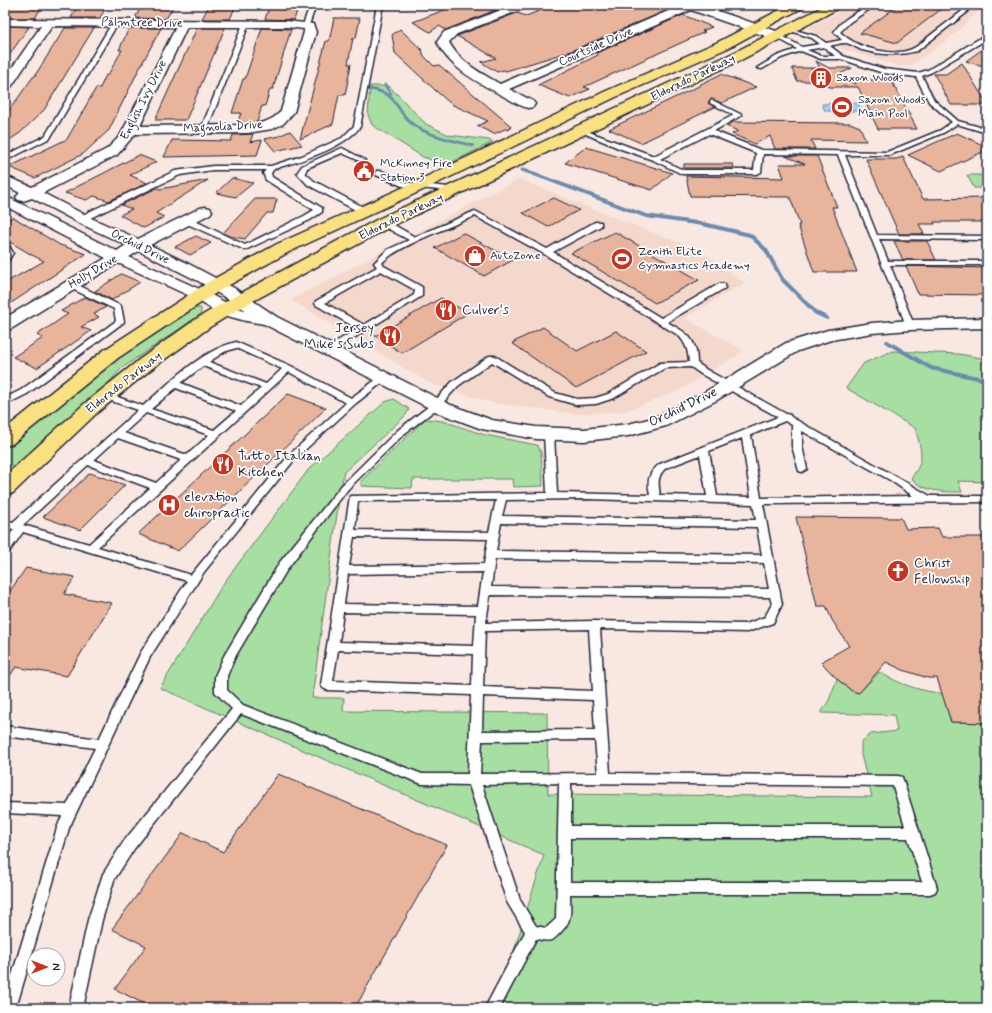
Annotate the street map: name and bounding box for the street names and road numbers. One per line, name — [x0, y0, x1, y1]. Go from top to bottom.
street label: Palmtree Drive — [101, 14, 183, 32]
street label: Courtside Drive — [556, 23, 636, 71]
street label: Eldorado Parkway — [648, 51, 738, 105]
street label: English Ivy Drive — [117, 57, 172, 143]
street label: Magnolia Drive — [183, 117, 263, 138]
street label: Eldorado Parkway — [356, 190, 446, 244]
street label: Orchid Drive — [108, 226, 172, 268]
street label: Holly Drive — [66, 251, 120, 293]
street label: Eldorado Parkway — [83, 348, 165, 418]
street label: Orchid Drive — [646, 383, 720, 431]

